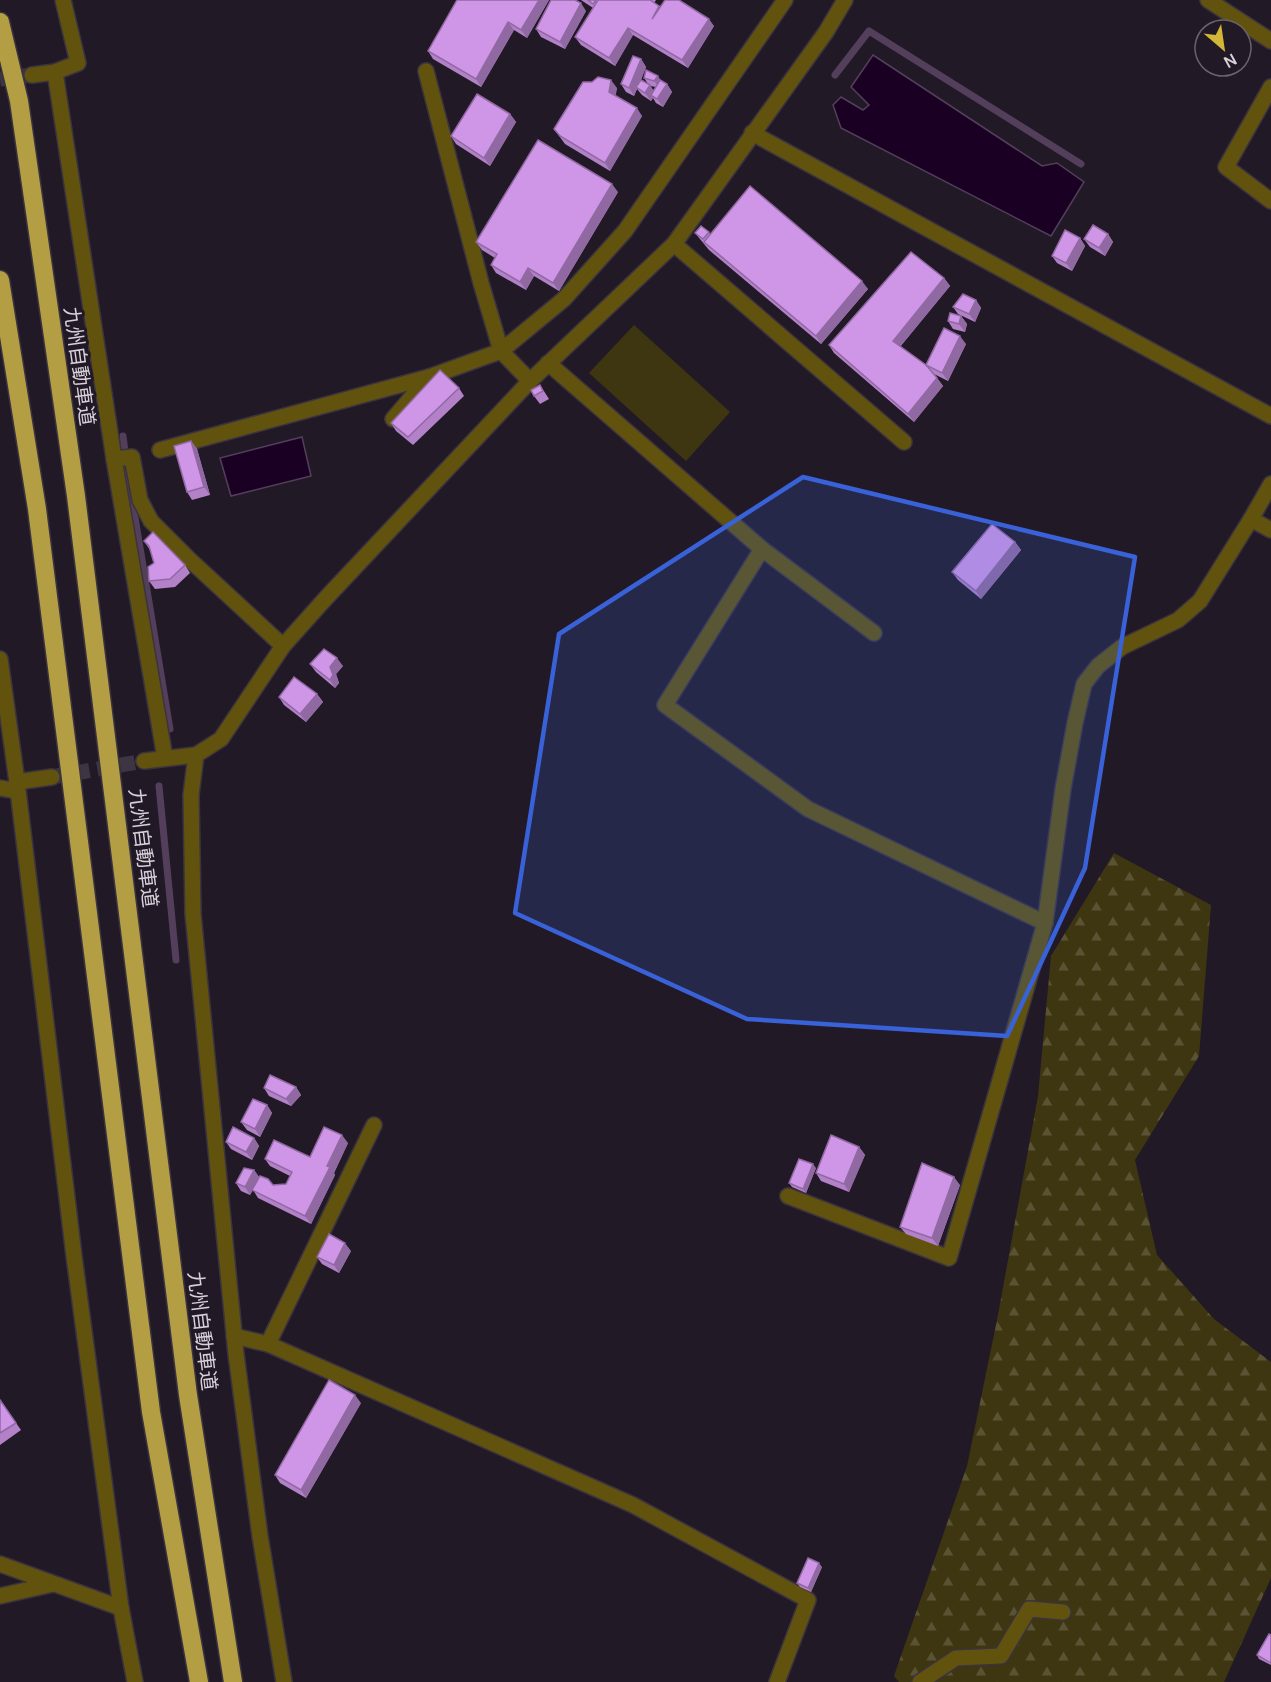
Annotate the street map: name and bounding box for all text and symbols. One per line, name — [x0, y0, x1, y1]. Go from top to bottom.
north arrow — [1193, 18, 1253, 78]
text: N — [1220, 49, 1241, 74]
street label: 九州自動車道 — [58, 305, 102, 427]
street label: 九州自動車道 — [123, 787, 165, 909]
street label: 九州自動車道 — [182, 1270, 224, 1392]

